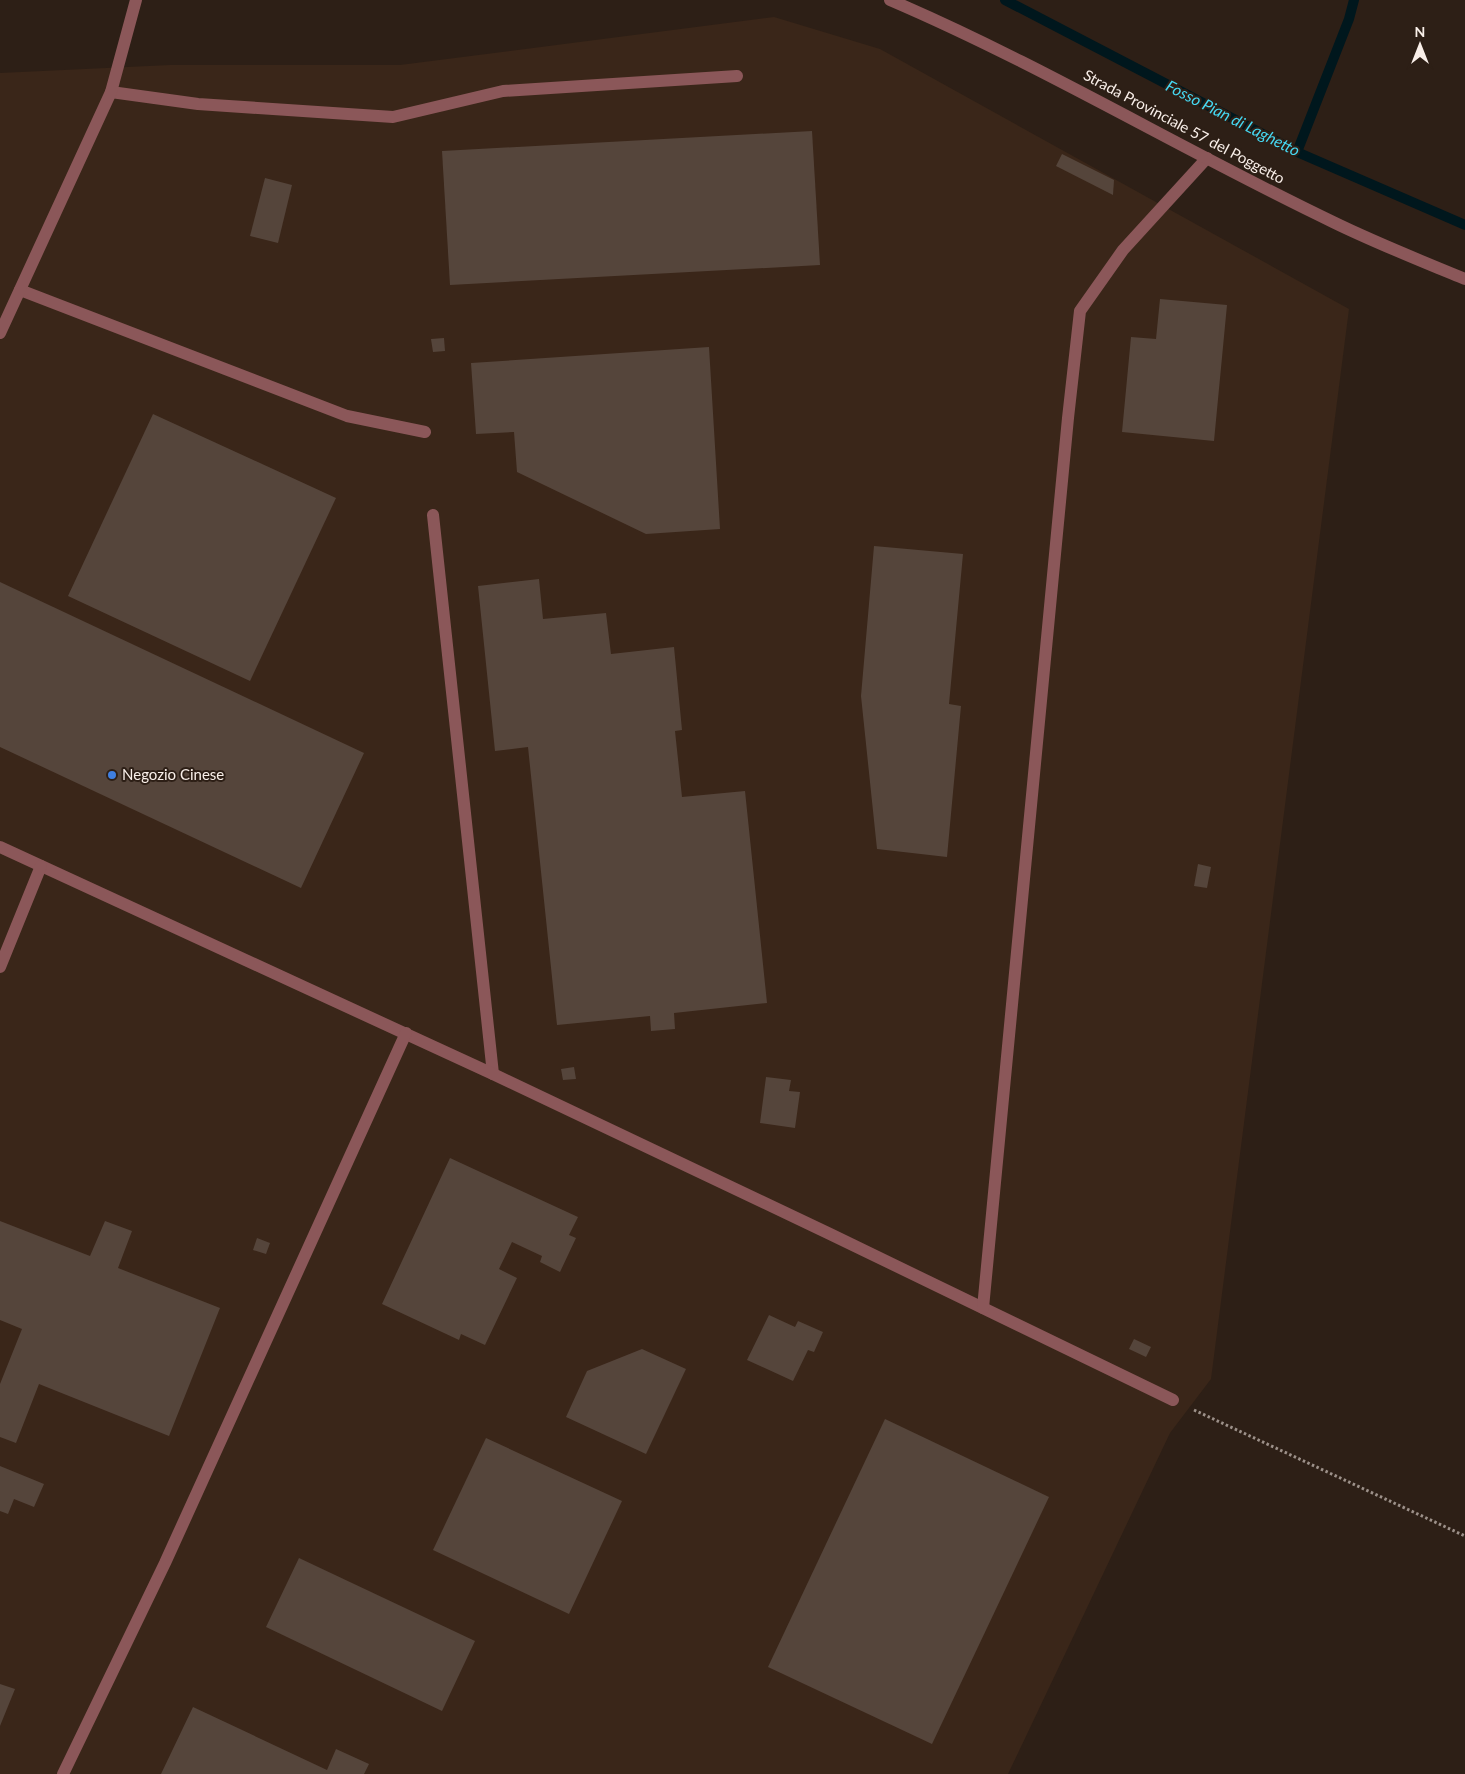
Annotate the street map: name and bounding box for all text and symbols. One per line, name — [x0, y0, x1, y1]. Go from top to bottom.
north arrow — [1395, 20, 1445, 70]
text: N — [1415, 23, 1425, 40]
street label: Strada Provinciale 57 del Poggetto — [1081, 65, 1288, 187]
water label: Fosso Pian di Laghetto — [1163, 76, 1303, 160]
place label: Negozio Cinese — [122, 765, 224, 783]
marker: Negozio Cinese — [106, 769, 118, 781]

